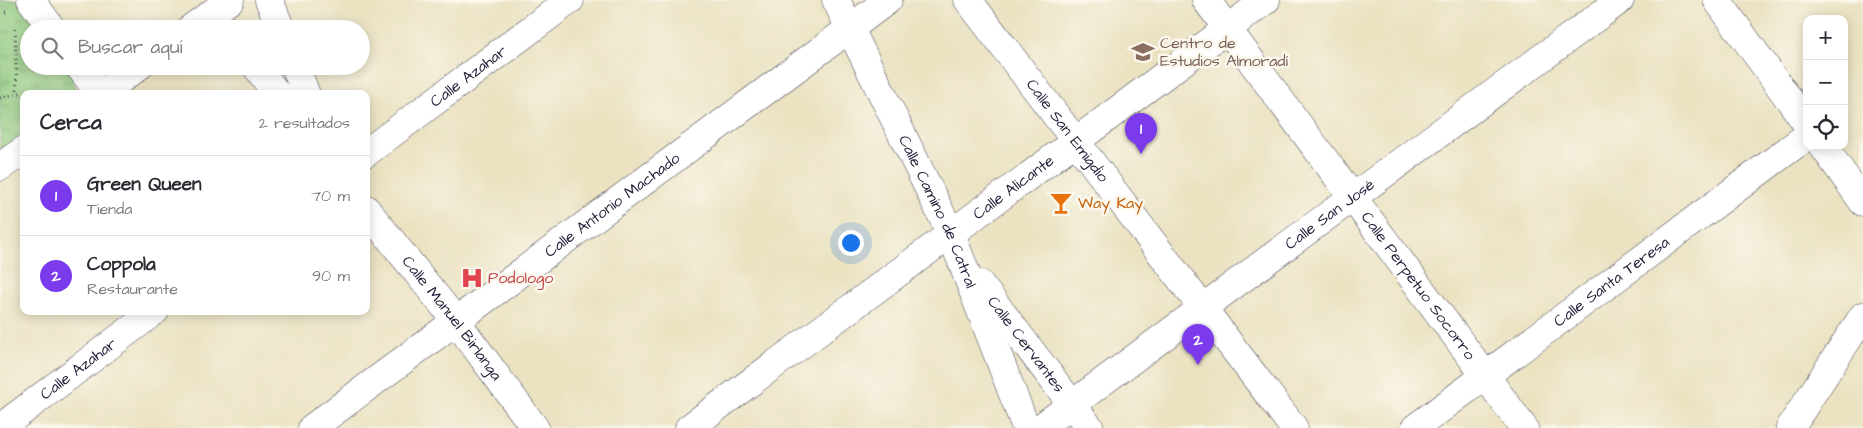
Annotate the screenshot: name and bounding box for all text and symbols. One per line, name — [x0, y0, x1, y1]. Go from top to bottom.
map controls — [1803, 15, 1848, 150]
button: + — [1803, 15, 1848, 60]
search box — [20, 20, 370, 75]
place label: Centro de Estudios Almoradí — [1160, 32, 1289, 72]
icon: search — [38, 34, 66, 62]
text: Buscar aquí — [78, 34, 182, 61]
school or university icon: Centro de Estudios Almoradí — [1130, 39, 1156, 65]
street label: Calle Azahar — [425, 40, 511, 112]
button: − — [1803, 60, 1848, 105]
street label: Calle San Emigdio — [1021, 74, 1114, 187]
button: locate — [1803, 105, 1848, 150]
text: Cerca — [40, 108, 102, 137]
text: 2 resultados — [258, 112, 350, 134]
pin: 1 — [1125, 113, 1157, 154]
street label: Calle Camino de Catral — [893, 132, 982, 291]
street label: Calle Antonio Machado — [540, 147, 685, 263]
street label: Calle Alicante — [968, 150, 1059, 225]
text: Green Queen — [87, 171, 202, 198]
street label: Calle San José — [1280, 174, 1379, 255]
text: 1 — [55, 185, 57, 207]
text: 70 m — [311, 185, 350, 207]
bar icon: Way Kay — [1048, 190, 1074, 216]
place label: Way Kay — [1078, 192, 1143, 215]
text: Tienda — [87, 198, 132, 220]
street label: Calle Perpetuo Socorro — [1356, 207, 1481, 365]
your location — [838, 230, 864, 256]
street label: Calle Santa Teresa — [1549, 231, 1674, 332]
text: Coppola — [87, 251, 156, 278]
street label: Calle Manuel Birlanga — [397, 251, 507, 385]
text: 2 — [51, 265, 61, 287]
text: 90 m — [312, 265, 350, 287]
hospital icon: Podologo — [459, 265, 485, 291]
place label: Podologo — [488, 267, 553, 290]
text: Restaurante — [87, 278, 178, 300]
street label: Calle Cervantes — [982, 292, 1070, 397]
pin: 2 — [1182, 324, 1214, 365]
street label: Calle Azahar — [35, 333, 121, 405]

